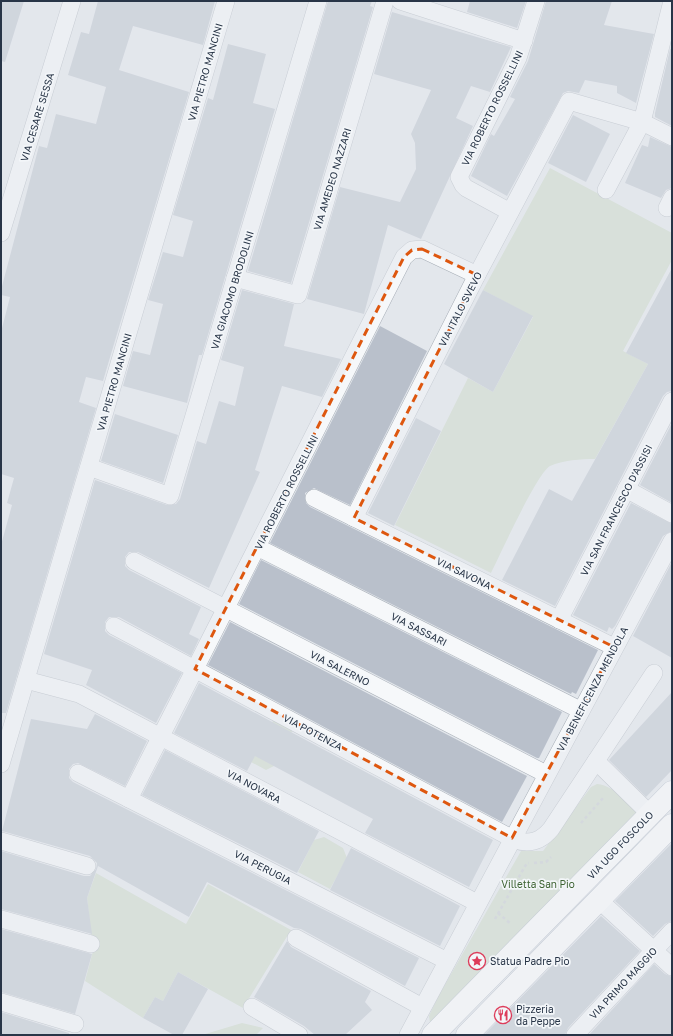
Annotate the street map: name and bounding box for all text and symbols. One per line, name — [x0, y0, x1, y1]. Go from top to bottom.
street label: VIA PIETRO MANCINI — [185, 22, 225, 122]
street label: VIA ROBERTO ROSSELLINI — [459, 48, 525, 168]
street label: VIA CESARE SESSA — [18, 71, 56, 163]
street label: VIA AMEDEO NAZZARI — [311, 126, 353, 232]
street label: VIA GIACOMO BRODOLINI — [208, 229, 256, 351]
street label: VIA ITALO SVEVO — [436, 270, 484, 348]
street label: VIA PIETRO MANCINI — [94, 332, 134, 432]
street label: VIA ROBERTO ROSSELLINI — [252, 433, 320, 551]
street label: VIA SAN FRANCESCO D'ASSISI — [578, 442, 654, 578]
street label: VIA SAVONA — [435, 555, 494, 592]
street label: VIA SASSARI — [389, 610, 449, 648]
street label: VIA BENEFICENZA MENDOLA — [554, 624, 630, 754]
street label: VIA SALERNO — [308, 648, 372, 688]
street label: VIA POTENZA — [281, 711, 345, 753]
street label: VIA NOVARA — [225, 767, 283, 805]
street label: VIA UGO FOSCOLO — [584, 809, 656, 881]
street label: VIA PERUGIA — [232, 847, 294, 887]
park label: Villetta San Pio — [501, 878, 575, 890]
street label: VIA PRIMO MAGGIO — [587, 945, 659, 1021]
place icon: Statua Padre Pio — [467, 951, 487, 971]
place label: Statua Padre Pio — [490, 955, 570, 967]
place label: Pizzeria da Peppe — [516, 1003, 561, 1027]
restaurant icon: Pizzeria da Peppe — [493, 1005, 513, 1025]

